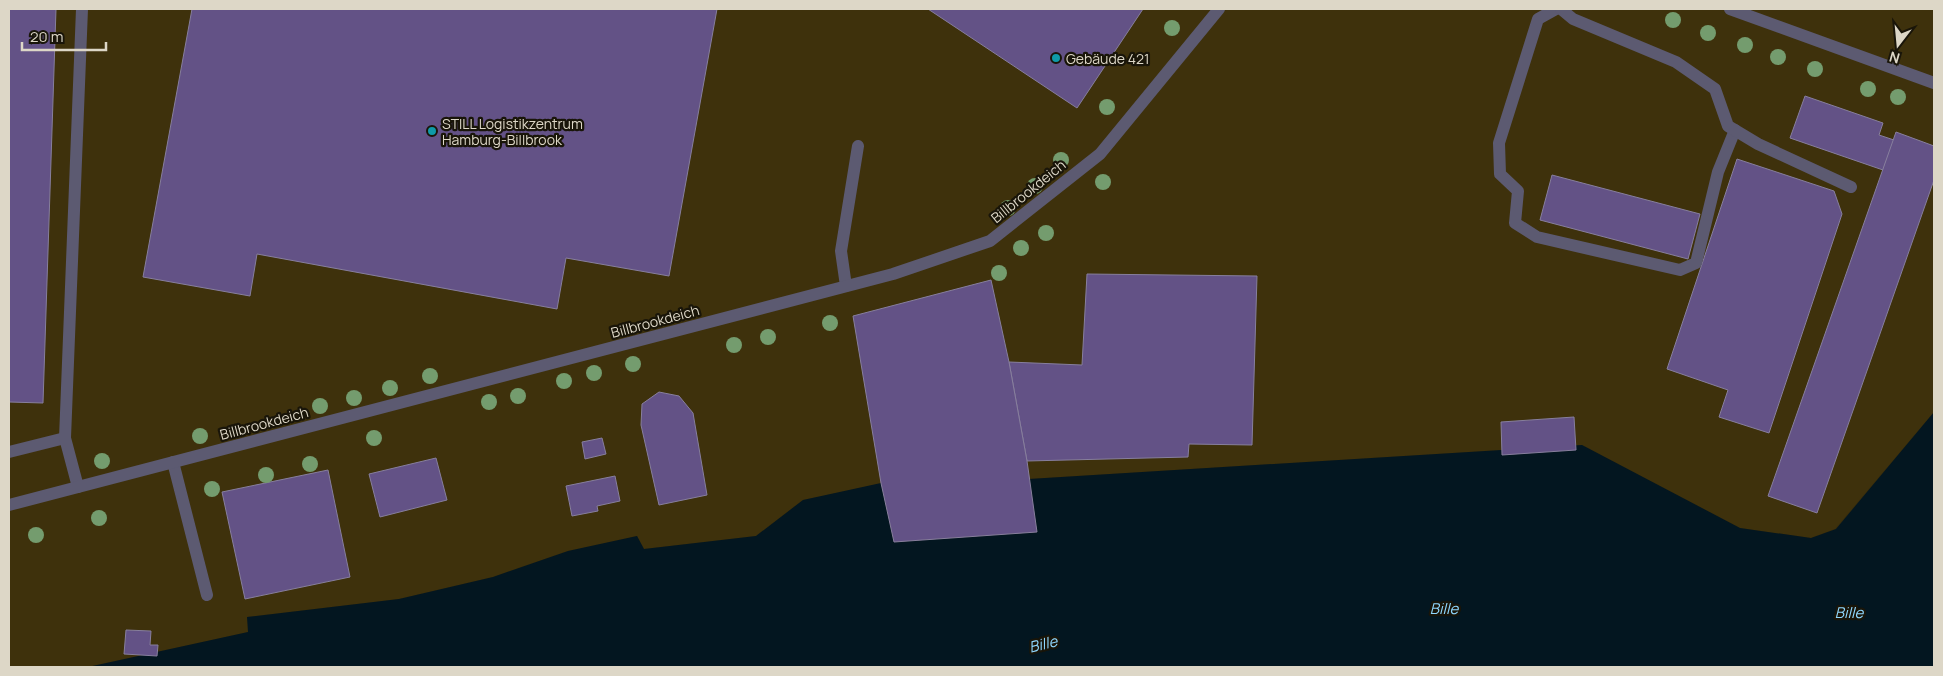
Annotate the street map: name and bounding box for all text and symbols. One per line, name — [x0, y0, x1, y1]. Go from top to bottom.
scale bar — [22, 20, 106, 52]
north arrow — [1873, 20, 1923, 70]
text: 20 m — [30, 26, 63, 47]
text: N — [1887, 47, 1902, 68]
place label: Gebäude 421 — [1066, 49, 1149, 68]
marker: Gebäude 421 — [1050, 52, 1062, 64]
place label: STILL Logistikzentrum Hamburg-Billbrook — [442, 114, 583, 149]
marker: STILL Logistikzentrum Hamburg-Billbrook — [426, 125, 438, 137]
street label: Billbrookdeich — [987, 155, 1069, 227]
street label: Billbrookdeich — [609, 300, 701, 342]
street label: Billbrookdeich — [218, 402, 310, 444]
water label: Bille — [1430, 598, 1459, 619]
water label: Bille — [1835, 602, 1864, 623]
water label: Bille — [1027, 630, 1061, 658]

